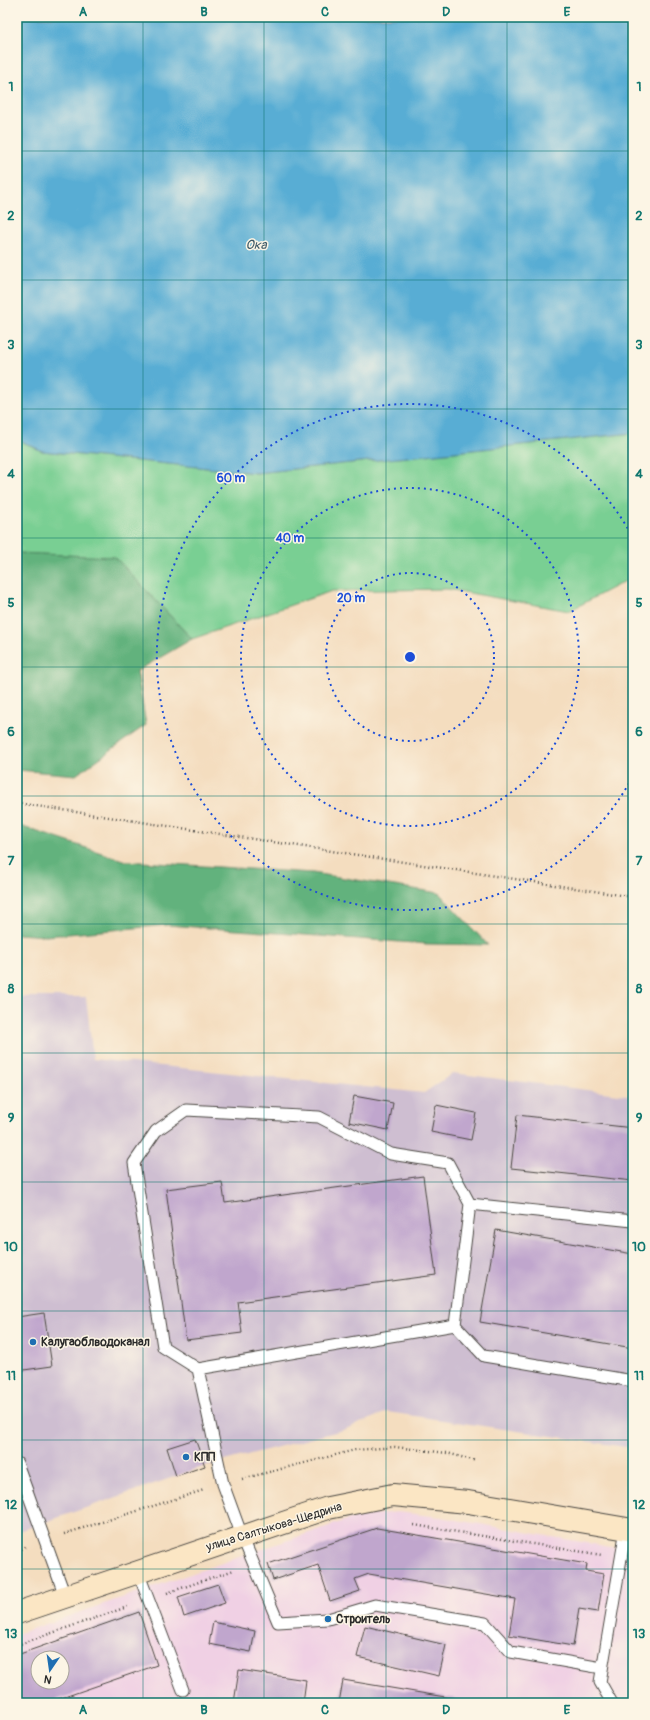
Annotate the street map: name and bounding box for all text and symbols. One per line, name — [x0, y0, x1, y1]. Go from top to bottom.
text: A — [79, 4, 88, 20]
text: B — [200, 4, 208, 20]
text: C — [321, 4, 329, 20]
text: D — [442, 4, 450, 20]
text: E — [564, 4, 571, 20]
text: 1 — [8, 79, 14, 95]
text: 1 — [636, 79, 642, 95]
text: 2 — [7, 208, 15, 224]
text: 2 — [635, 208, 643, 224]
water label: Ока — [245, 237, 267, 253]
text: 3 — [7, 337, 15, 353]
text: 3 — [635, 337, 643, 353]
text: 4 — [7, 466, 15, 482]
text: 4 — [635, 466, 643, 482]
text: 60 m — [217, 471, 246, 486]
text: 40 m — [275, 531, 305, 546]
text: 20 m — [337, 591, 365, 606]
text: 5 — [7, 595, 15, 611]
text: 5 — [635, 595, 643, 611]
centre of rings — [403, 650, 417, 664]
text: 6 — [7, 724, 15, 740]
text: 6 — [635, 724, 643, 740]
text: 7 — [8, 853, 15, 869]
text: 7 — [636, 853, 643, 869]
text: 8 — [8, 981, 15, 997]
text: 8 — [636, 981, 643, 997]
text: 9 — [8, 1110, 15, 1126]
text: 9 — [636, 1110, 643, 1126]
text: 10 — [4, 1239, 18, 1255]
text: 10 — [632, 1239, 646, 1255]
place label: Калугаоблводоканал — [41, 1335, 150, 1350]
marker: Калугаоблводоканал — [28, 1337, 38, 1347]
text: 11 — [6, 1368, 16, 1384]
text: 11 — [634, 1368, 644, 1384]
place label: КПП — [194, 1450, 216, 1465]
marker: КПП — [181, 1452, 191, 1462]
text: 12 — [5, 1497, 17, 1513]
text: 12 — [633, 1497, 645, 1513]
street label: улица Салтыкова-Щедрина — [203, 1499, 344, 1555]
place label: Строитель — [336, 1612, 391, 1627]
marker: Строитель — [323, 1614, 333, 1624]
text: 13 — [5, 1626, 17, 1642]
text: 13 — [633, 1626, 645, 1642]
north arrow — [30, 1650, 70, 1690]
text: N — [42, 1672, 53, 1686]
text: A — [79, 1702, 88, 1718]
text: B — [200, 1702, 208, 1718]
text: C — [321, 1702, 329, 1718]
text: D — [442, 1702, 450, 1718]
text: E — [564, 1702, 571, 1718]

